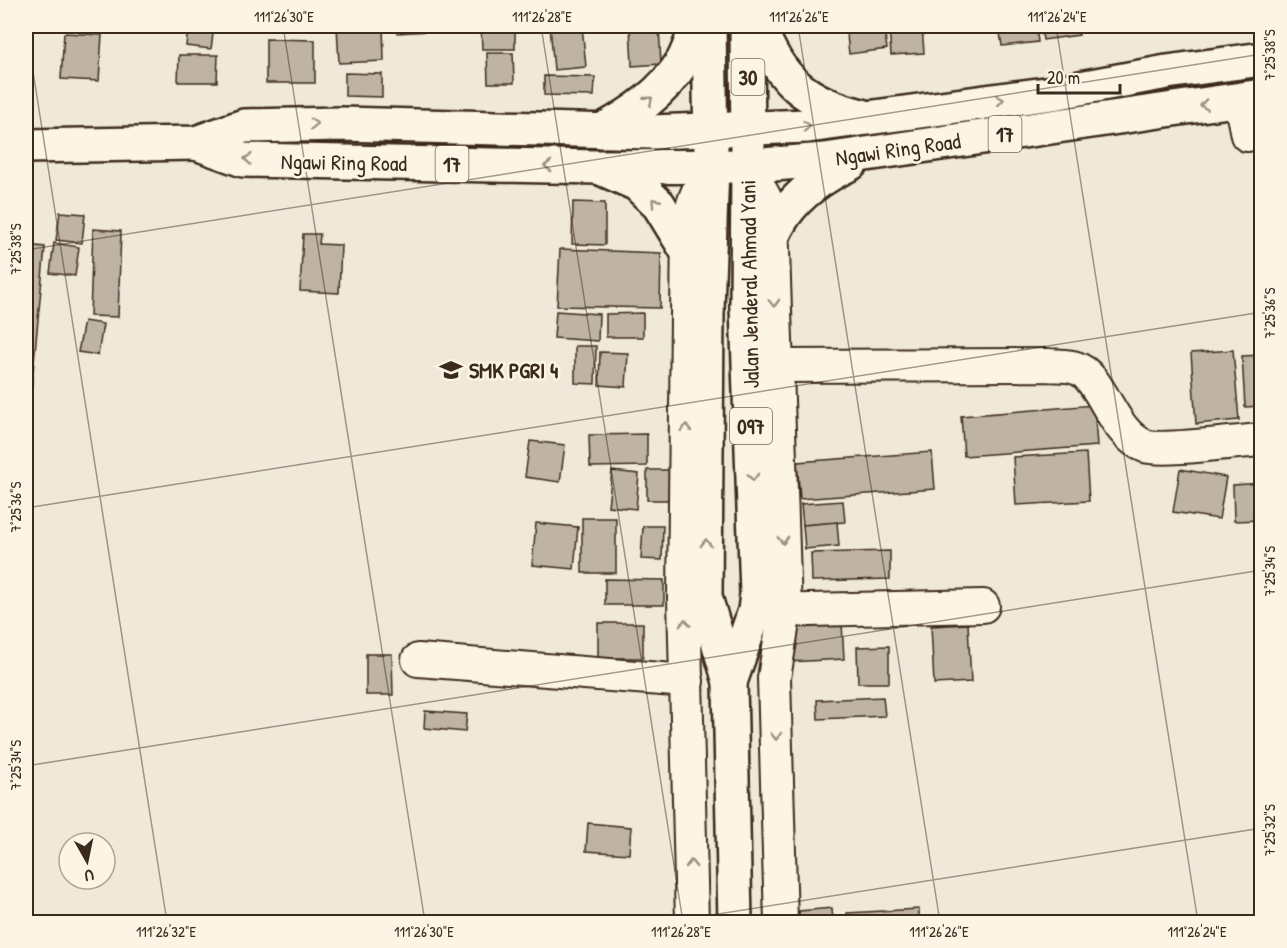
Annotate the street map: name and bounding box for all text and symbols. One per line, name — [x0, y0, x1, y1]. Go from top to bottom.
text: 111°26'30"E — [254, 6, 314, 27]
text: 111°26'28"E — [512, 6, 572, 27]
text: 111°26'26"E — [769, 6, 829, 27]
text: 111°26'24"E — [1027, 6, 1087, 27]
text: 7°25'38"S — [1259, 29, 1280, 81]
scale bar — [1038, 57, 1120, 95]
road number: 30 — [732, 59, 764, 95]
text: 20 m — [1047, 65, 1080, 90]
one-way arrow — [996, 94, 1005, 107]
one-way arrow — [642, 97, 653, 108]
one-way arrow — [1199, 99, 1208, 111]
road number: 17 — [988, 116, 1022, 152]
one-way arrow — [310, 118, 319, 131]
one-way arrow — [802, 120, 812, 133]
street label: Ngawi Ring Road — [833, 125, 963, 173]
street label: Ngawi Ring Road — [281, 146, 408, 178]
road number: 17 — [436, 146, 468, 182]
one-way arrow — [244, 153, 253, 166]
one-way arrow — [544, 160, 553, 172]
street label: Jalan Jenderal Ahmad Yani — [732, 179, 766, 389]
one-way arrow — [651, 199, 662, 209]
text: 7°25'38"S — [5, 223, 26, 275]
text: 7°25'36"S — [1259, 287, 1280, 338]
one-way arrow — [768, 299, 781, 308]
place label: SMK PGRI 4 — [469, 355, 558, 385]
school or university icon: SMK PGRI 4 — [438, 357, 464, 383]
road number: 097 — [730, 408, 772, 444]
one-way arrow — [679, 423, 692, 432]
one-way arrow — [747, 472, 759, 481]
text: 7°25'36"S — [5, 481, 26, 532]
one-way arrow — [776, 536, 789, 545]
one-way arrow — [700, 539, 712, 548]
text: 7°25'34"S — [1259, 546, 1280, 596]
one-way arrow — [678, 618, 691, 627]
one-way arrow — [769, 732, 782, 741]
text: 7°25'34"S — [5, 740, 26, 790]
text: 7°25'32"S — [1259, 804, 1280, 856]
north arrow — [57, 831, 117, 891]
one-way arrow — [684, 860, 697, 869]
text: U — [83, 864, 95, 887]
text: 111°26'32"E — [136, 921, 196, 942]
text: 111°26'30"E — [394, 921, 454, 942]
text: 111°26'28"E — [651, 921, 711, 942]
text: 111°26'26"E — [909, 921, 969, 942]
text: 111°26'24"E — [1167, 921, 1227, 942]

